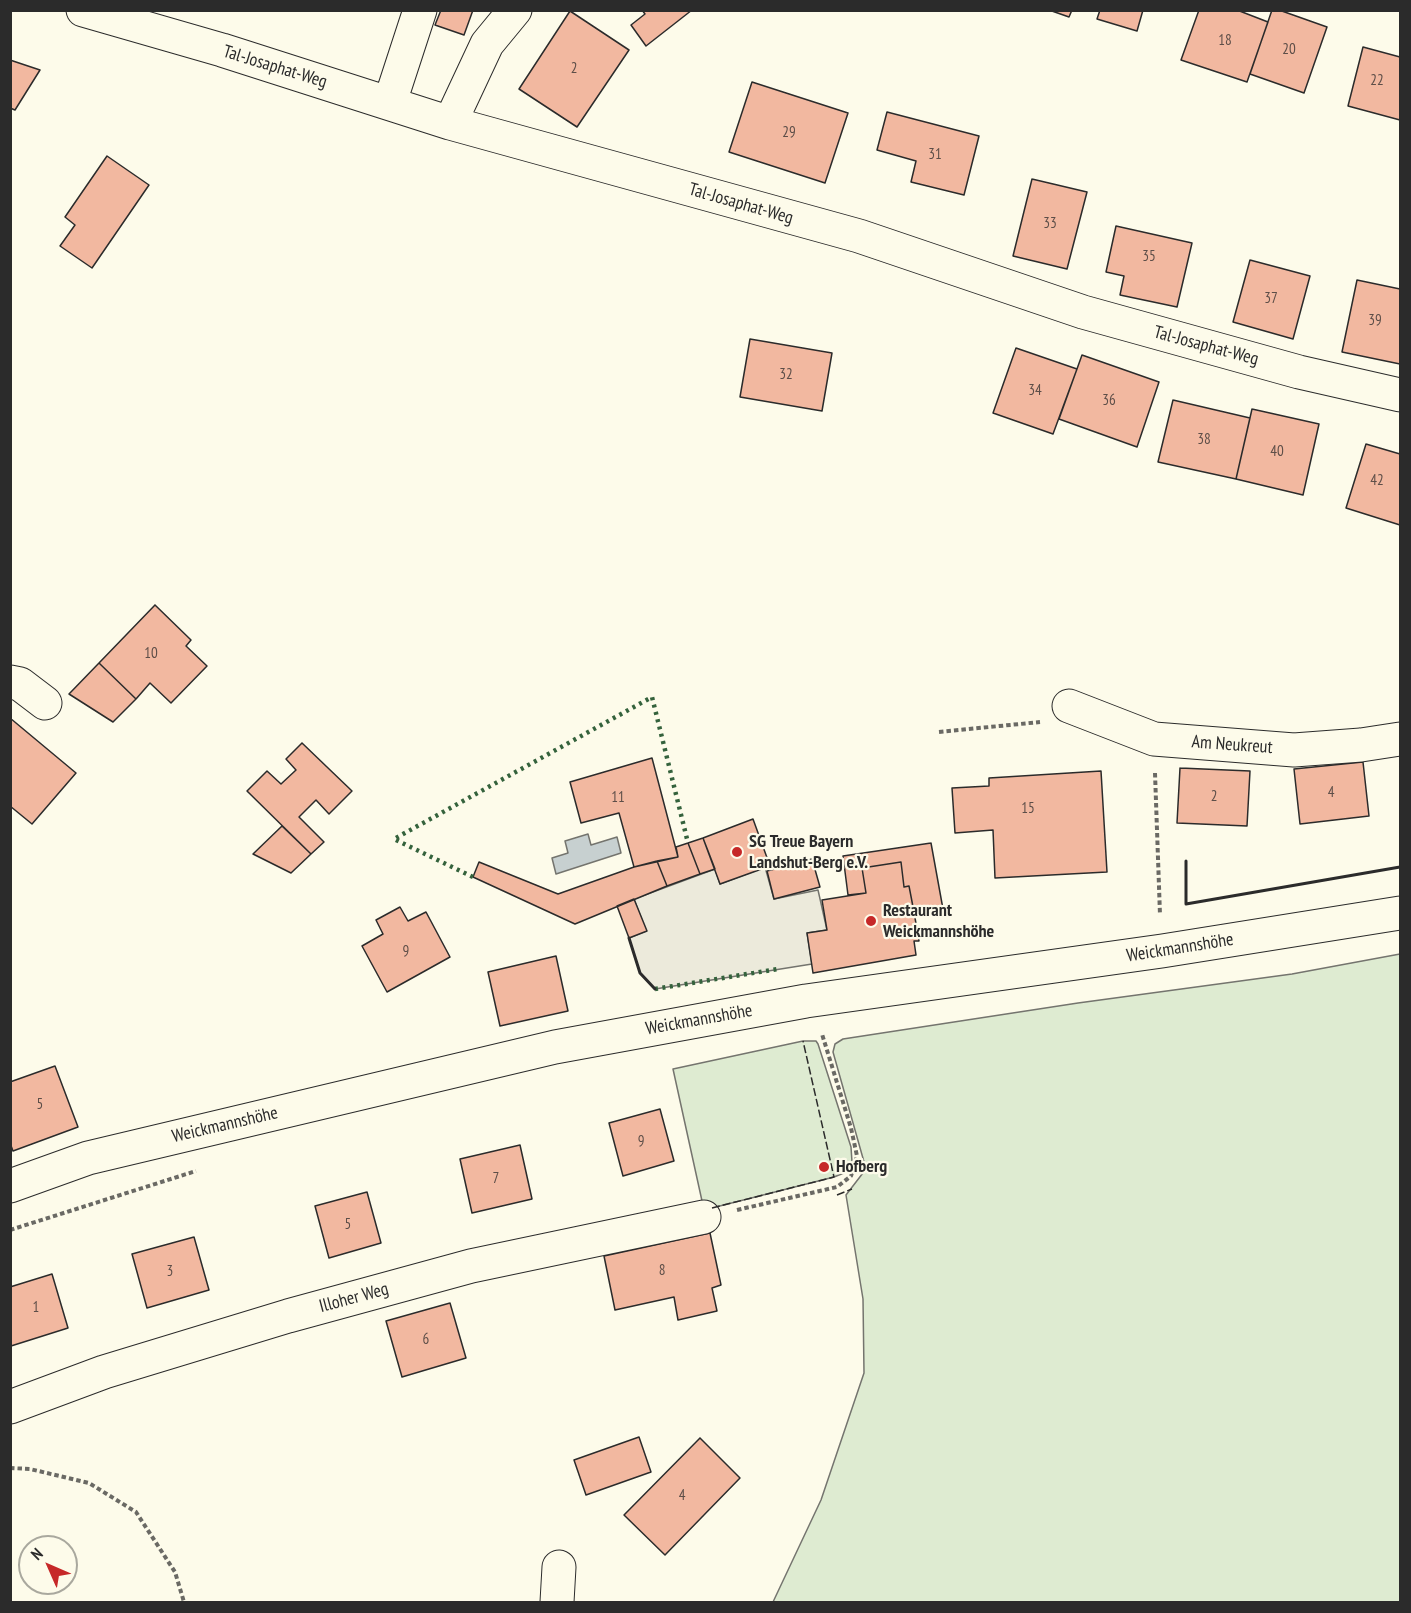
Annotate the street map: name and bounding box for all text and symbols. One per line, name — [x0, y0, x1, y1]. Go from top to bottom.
house number: 18 — [1218, 32, 1232, 50]
street label: Tal-Josaphat-Weg — [220, 41, 330, 93]
house number: 20 — [1282, 41, 1296, 59]
house number: 2 — [571, 60, 577, 78]
house number: 22 — [1370, 72, 1384, 90]
house number: 29 — [782, 124, 796, 142]
house number: 31 — [928, 146, 942, 164]
street label: Tal-Josaphat-Weg — [686, 179, 796, 229]
house number: 33 — [1043, 215, 1057, 233]
house number: 35 — [1142, 248, 1156, 266]
house number: 37 — [1264, 290, 1278, 308]
house number: 39 — [1368, 312, 1382, 330]
street label: Tal-Josaphat-Weg — [1151, 322, 1261, 370]
house number: 32 — [779, 366, 793, 384]
house number: 34 — [1028, 382, 1042, 400]
house number: 36 — [1102, 392, 1116, 410]
house number: 38 — [1197, 431, 1211, 449]
house number: 40 — [1270, 443, 1284, 461]
house number: 42 — [1370, 472, 1384, 490]
house number: 10 — [144, 645, 158, 663]
street label: Am Neukreut — [1191, 731, 1273, 759]
house number: 4 — [1328, 784, 1334, 802]
house number: 2 — [1211, 788, 1217, 806]
house number: 11 — [611, 789, 625, 807]
house number: 15 — [1021, 800, 1035, 818]
place label: SG Treue Bayern Landshut-Berg e.V. — [749, 831, 868, 874]
marker: SG Treue Bayern Landshut-Berg e.V. — [730, 845, 744, 859]
place label: Restaurant Weickmannshöhe — [883, 900, 994, 942]
marker: Restaurant Weickmannshöhe — [864, 914, 878, 928]
street label: Weickmannshöhe — [1125, 929, 1235, 967]
house number: 9 — [403, 943, 409, 961]
street label: Weickmannshöhe — [644, 1000, 754, 1040]
house number: 5 — [37, 1096, 43, 1114]
street label: Weickmannshöhe — [170, 1102, 280, 1148]
house number: 9 — [638, 1133, 644, 1151]
place label: Hofberg — [836, 1156, 887, 1178]
marker: Hofberg — [817, 1160, 831, 1174]
house number: 7 — [493, 1170, 499, 1188]
house number: 5 — [345, 1216, 351, 1234]
house number: 8 — [659, 1262, 665, 1280]
house number: 3 — [167, 1263, 173, 1281]
street label: Illoher Weg — [317, 1278, 391, 1318]
house number: 1 — [33, 1299, 39, 1317]
house number: 6 — [423, 1331, 429, 1349]
house number: 4 — [679, 1487, 685, 1505]
north arrow — [18, 1535, 78, 1595]
text: N — [27, 1544, 47, 1564]

